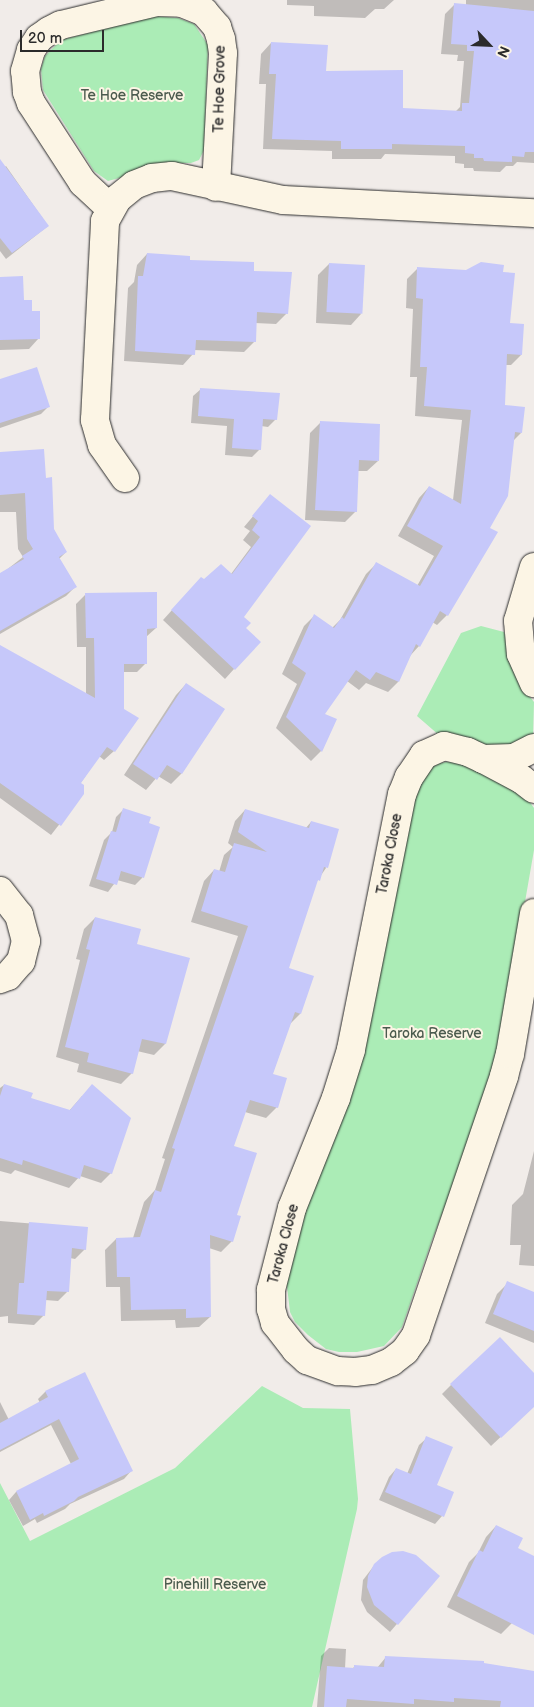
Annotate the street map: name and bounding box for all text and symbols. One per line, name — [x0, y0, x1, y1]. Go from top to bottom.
scale bar — [22, 20, 106, 52]
north arrow — [464, 20, 514, 70]
text: 20 m — [28, 29, 62, 48]
text: N — [493, 43, 513, 60]
street label: Te Hoe Grove — [211, 45, 229, 133]
park label: Te Hoe Reserve — [81, 88, 183, 104]
street label: Taroka Close — [374, 812, 406, 896]
park label: Taroka Reserve — [382, 1026, 482, 1042]
street label: Taroka Close — [265, 1202, 303, 1286]
park label: Pinehill Reserve — [164, 1577, 266, 1593]

